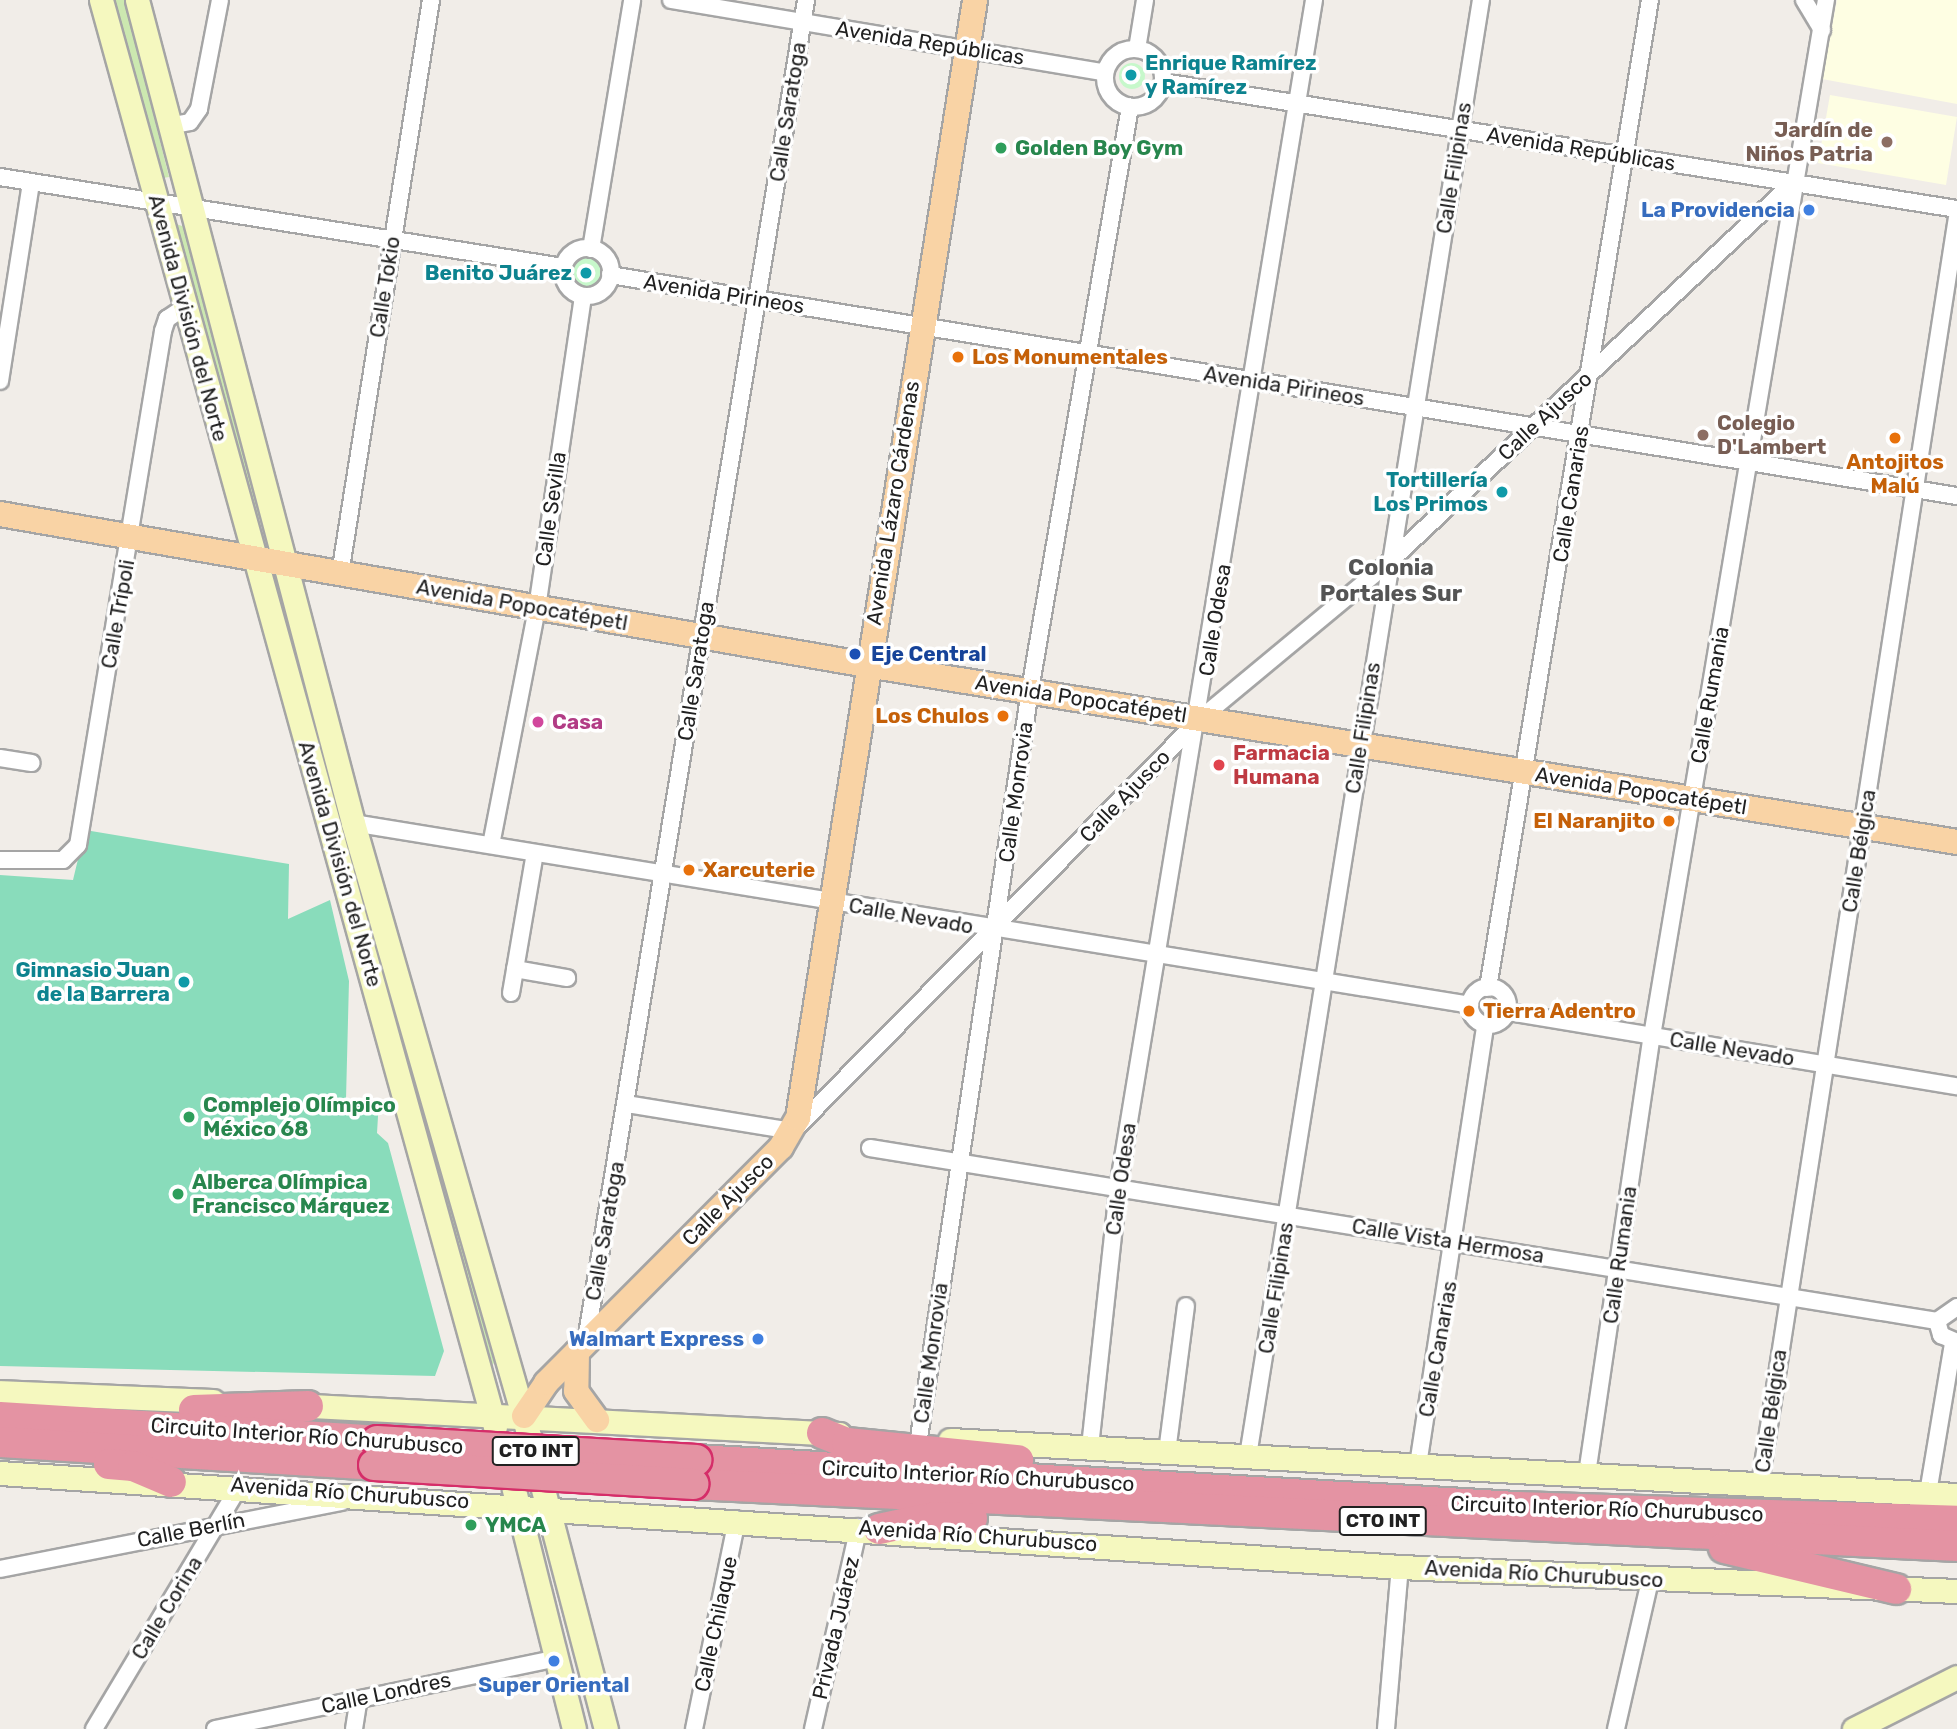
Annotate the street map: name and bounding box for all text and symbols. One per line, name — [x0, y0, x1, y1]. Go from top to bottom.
street label: Avenida Repúblicas — [834, 16, 1026, 70]
street label: Calle Saratoga — [765, 40, 811, 184]
place label: Enrique Ramírez y Ramírez — [1145, 50, 1317, 100]
marker: Enrique Ramírez y Ramírez — [1123, 67, 1139, 83]
street label: Calle Filipinas — [1431, 100, 1477, 236]
place label: Jardín de Niños Patria — [1745, 117, 1873, 167]
street label: Avenida Repúblicas — [1485, 122, 1677, 176]
marker: Jardín de Niños Patria — [1879, 134, 1895, 150]
place label: Golden Boy Gym — [1015, 135, 1184, 161]
marker: Golden Boy Gym — [993, 140, 1009, 156]
street label: Avenida División del Norte — [143, 192, 233, 444]
place label: La Providencia — [1641, 197, 1795, 223]
marker: La Providencia — [1801, 202, 1817, 218]
street label: Calle Tokio — [365, 234, 405, 340]
place label: Benito Juárez — [425, 260, 572, 286]
marker: Benito Juárez — [578, 265, 594, 281]
street label: Avenida Pirineos — [642, 269, 806, 319]
place label: Los Monumentales — [972, 344, 1168, 370]
marker: Los Monumentales — [950, 349, 966, 365]
street label: Avenida Pirineos — [1202, 361, 1366, 411]
street label: Calle Ajusco — [1493, 366, 1597, 466]
street label: Avenida Lázaro Cárdenas — [861, 379, 925, 627]
place label: Colegio D'Lambert — [1717, 410, 1826, 460]
street label: Calle Canarias — [1548, 424, 1594, 564]
marker: Colegio D'Lambert — [1695, 427, 1711, 443]
marker: Antojitos Malú — [1887, 430, 1903, 446]
place label: Antojitos Malú — [1846, 449, 1944, 499]
street label: Calle Sevilla — [530, 450, 572, 568]
place label: Tortillería Los Primos — [1373, 467, 1488, 517]
marker: Tortillería Los Primos — [1494, 484, 1510, 500]
district label: Colonia Portales Sur — [1320, 553, 1462, 607]
street label: Calle Trípoli — [96, 557, 140, 671]
street label: Calle Odesa — [1194, 562, 1236, 678]
street label: Avenida Popocatépetl — [414, 574, 630, 636]
street label: Calle Saratoga — [673, 599, 719, 743]
street label: Calle Rumania — [1686, 624, 1734, 766]
place label: Eje Central — [871, 641, 987, 667]
marker: Eje Central — [845, 644, 865, 664]
street label: Calle Filipinas — [1340, 660, 1386, 796]
street label: Avenida Popocatépetl — [973, 670, 1189, 728]
place label: Los Chulos — [875, 703, 989, 729]
marker: Los Chulos — [995, 708, 1011, 724]
place label: Casa — [552, 709, 603, 735]
marker: Casa — [530, 714, 546, 730]
street label: Calle Monrovia — [994, 720, 1038, 864]
street label: Avenida División del Norte — [293, 738, 387, 990]
place label: Farmacia Humana — [1233, 740, 1330, 790]
street label: Calle Ajusco — [1074, 744, 1176, 848]
marker: Farmacia Humana — [1211, 757, 1227, 773]
street label: Avenida Popocatépetl — [1533, 762, 1749, 820]
street label: Calle Bélgica — [1837, 788, 1881, 914]
place label: El Naranjito — [1533, 808, 1655, 834]
marker: El Naranjito — [1661, 813, 1677, 829]
place label: Xarcuterie — [703, 857, 815, 883]
marker: Xarcuterie — [681, 862, 697, 878]
street label: Calle Nevado — [847, 893, 975, 939]
place label: Gimnasio Juan de la Barrera — [15, 957, 170, 1007]
marker: Gimnasio Juan de la Barrera — [176, 974, 192, 990]
place label: Tierra Adentro — [1483, 998, 1636, 1024]
marker: Tierra Adentro — [1461, 1003, 1477, 1019]
street label: Calle Nevado — [1668, 1027, 1796, 1071]
place label: Complejo Olímpico México 68 — [203, 1092, 396, 1142]
marker: Complejo Olímpico México 68 — [181, 1109, 197, 1125]
street label: Calle Odesa — [1101, 1121, 1141, 1237]
street label: Calle Ajusco — [677, 1149, 779, 1251]
street label: Calle Saratoga — [580, 1159, 630, 1303]
place label: Alberca Olímpica Francisco Márquez — [192, 1169, 390, 1219]
street label: Calle Rumania — [1598, 1185, 1642, 1325]
marker: Alberca Olímpica Francisco Márquez — [170, 1186, 186, 1202]
street label: Calle Vista Hermosa — [1350, 1213, 1546, 1269]
street label: Calle Filipinas — [1253, 1220, 1299, 1356]
street label: Calle Canarias — [1414, 1279, 1462, 1419]
street label: Calle Monrovia — [909, 1281, 953, 1425]
place label: Walmart Express — [569, 1326, 744, 1352]
marker: Walmart Express — [750, 1331, 766, 1347]
street label: Calle Bélgica — [1750, 1348, 1792, 1474]
street label: Circuito Interior Río Churubusco — [150, 1412, 464, 1460]
road number: CTO INT — [490, 1436, 582, 1466]
street label: Circuito Interior Río Churubusco — [821, 1455, 1135, 1497]
street label: Avenida Río Churubusco — [230, 1472, 470, 1514]
street label: Circuito Interior Río Churubusco — [1450, 1491, 1764, 1527]
road number: CTO INT — [1338, 1506, 1428, 1536]
street label: Calle Berlín — [135, 1507, 247, 1553]
place label: YMCA — [485, 1512, 546, 1538]
street label: Avenida Río Churubusco — [858, 1515, 1098, 1557]
marker: YMCA — [463, 1517, 479, 1533]
street label: Calle Corina — [126, 1552, 208, 1664]
street label: Calle Chilaque — [689, 1554, 743, 1694]
street label: Privada Juárez — [807, 1554, 865, 1702]
street label: Avenida Río Churubusco — [1424, 1555, 1664, 1593]
marker: Super Oriental — [546, 1653, 562, 1669]
street label: Calle Londres — [319, 1667, 453, 1719]
place label: Super Oriental — [478, 1672, 630, 1698]

